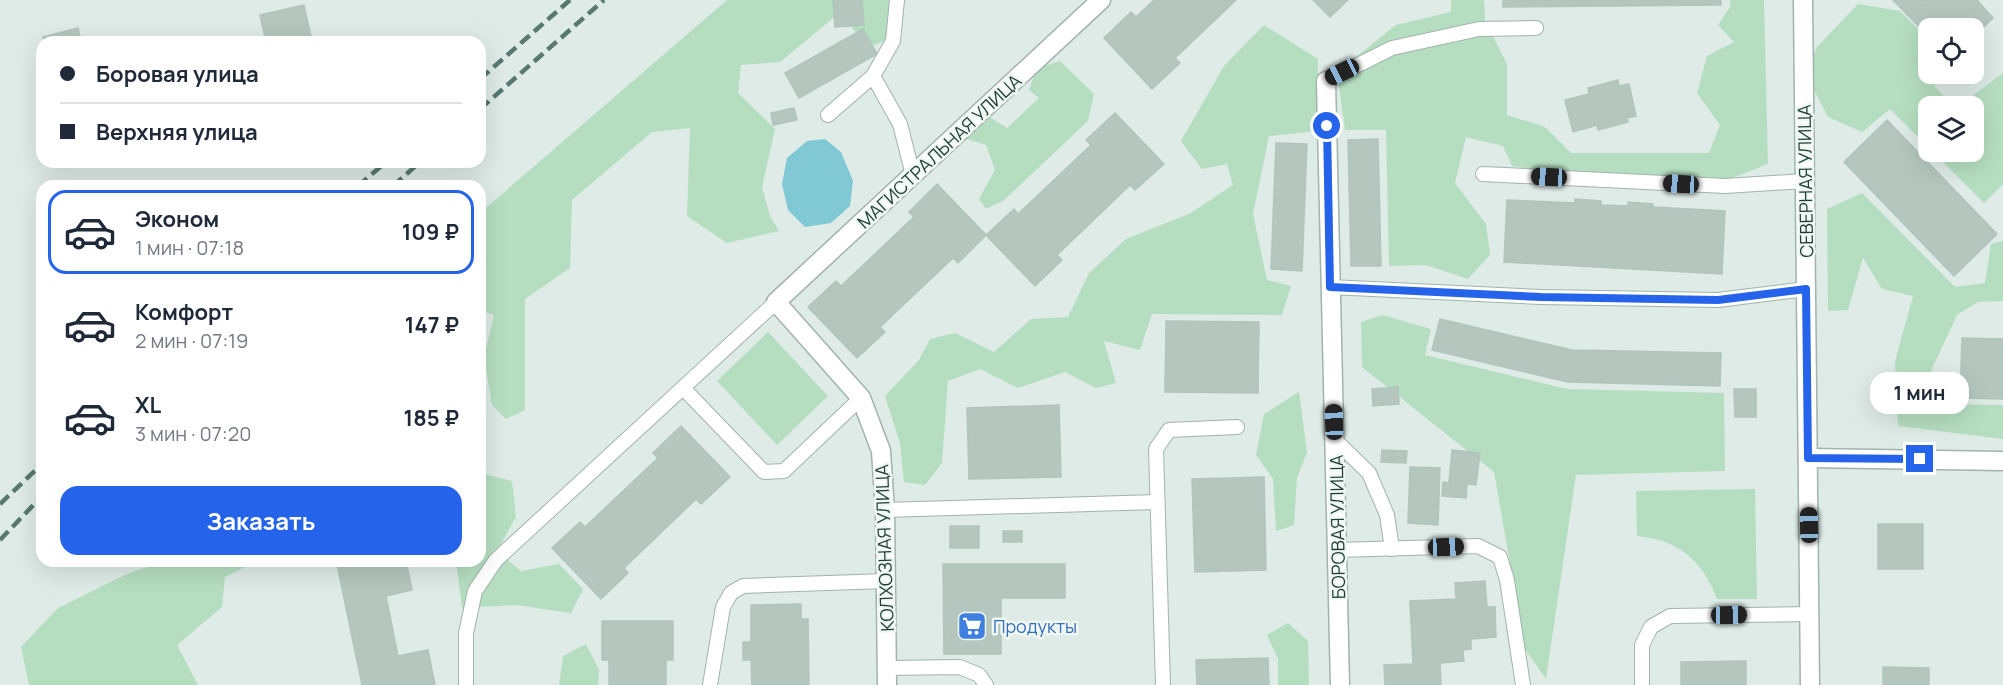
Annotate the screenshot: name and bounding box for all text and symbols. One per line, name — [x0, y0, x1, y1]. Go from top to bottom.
map controls — [1918, 18, 1984, 162]
button: locate — [1918, 18, 1984, 84]
car — [1322, 56, 1362, 88]
text: Боровая улица — [96, 59, 259, 89]
street label: МАГИСТРАЛЬНАЯ УЛИЦА — [852, 68, 1027, 233]
button: layers — [1918, 96, 1984, 162]
street label: СЕВЕРНАЯ УЛИЦА — [1792, 104, 1818, 258]
route start — [1313, 112, 1340, 139]
text: Верхняя улица — [96, 117, 258, 147]
car — [1531, 167, 1567, 187]
car — [1663, 174, 1699, 194]
text: Эконом — [135, 204, 219, 234]
icon: car — [63, 205, 117, 259]
text: 109 ₽ — [402, 217, 459, 247]
text: 1 мин · 07:18 — [135, 234, 244, 261]
text: Комфорт — [135, 297, 233, 327]
icon: car — [63, 298, 117, 352]
text: 147 ₽ — [405, 310, 459, 340]
text: 2 мин · 07:19 — [135, 327, 248, 354]
callout: 1 мин — [1870, 372, 1970, 414]
text: 1 мин — [1894, 379, 1945, 406]
text: XL — [135, 390, 161, 420]
icon: car — [63, 391, 117, 445]
text: 185 ₽ — [404, 403, 459, 433]
car — [1324, 404, 1344, 440]
text: 3 мин · 07:20 — [135, 420, 251, 447]
route end — [1906, 445, 1933, 472]
street label: БОРОВАЯ УЛИЦА — [1324, 454, 1350, 599]
street label: КОЛХОЗНАЯ УЛИЦА — [869, 463, 899, 632]
button: Заказать — [60, 486, 462, 555]
car — [1800, 507, 1818, 543]
car — [1428, 537, 1464, 557]
car — [1711, 606, 1747, 624]
supermarket icon: Продукты — [956, 610, 988, 642]
place label: Продукты — [993, 614, 1077, 638]

